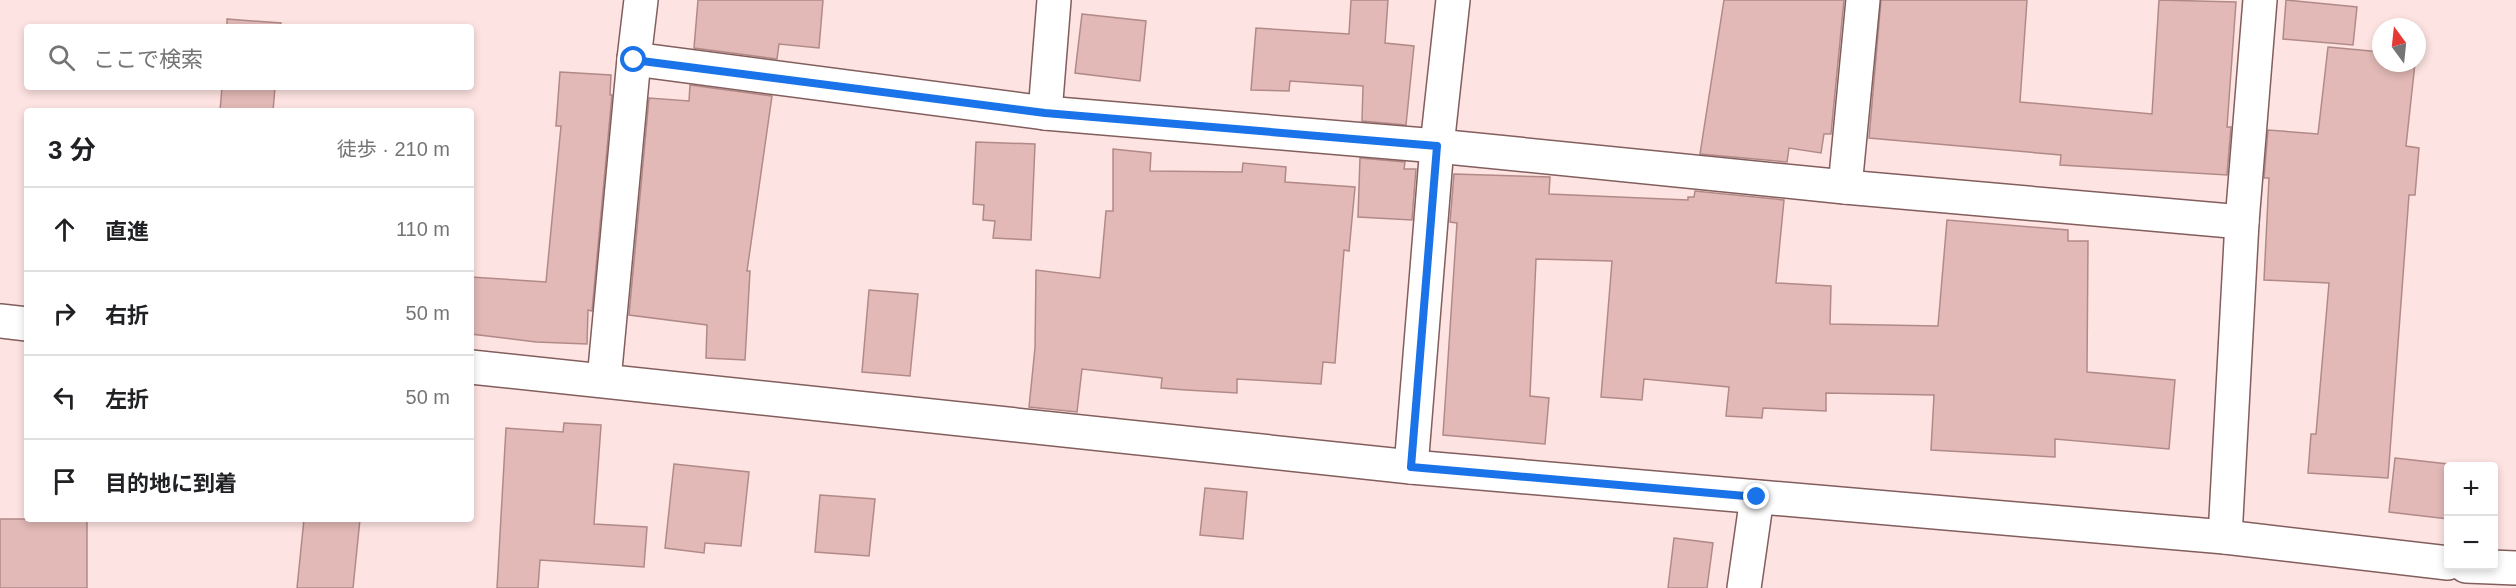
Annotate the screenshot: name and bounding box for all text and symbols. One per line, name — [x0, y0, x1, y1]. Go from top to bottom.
north arrow — [2372, 18, 2426, 72]
search box — [24, 24, 474, 90]
icon: search — [45, 41, 78, 74]
route start — [620, 46, 646, 72]
text: ここで検索 — [93, 47, 203, 72]
text: 3 分 — [48, 135, 96, 165]
text: 徒歩 · 210 m — [337, 138, 450, 160]
icon: ahead — [48, 213, 81, 246]
text: 110 m — [396, 218, 450, 240]
text: 直進 — [105, 219, 149, 244]
icon: right — [48, 297, 81, 330]
text: 50 m — [406, 302, 450, 324]
text: 右折 — [105, 303, 149, 328]
icon: left — [48, 381, 81, 414]
text: 50 m — [406, 386, 450, 408]
text: 左折 — [105, 387, 149, 412]
map controls — [2444, 462, 2498, 570]
button: + — [2444, 462, 2498, 516]
icon: arrive — [48, 465, 81, 498]
text: 目的地に到着 — [105, 471, 237, 496]
route end — [1743, 483, 1769, 509]
button: − — [2444, 516, 2498, 570]

